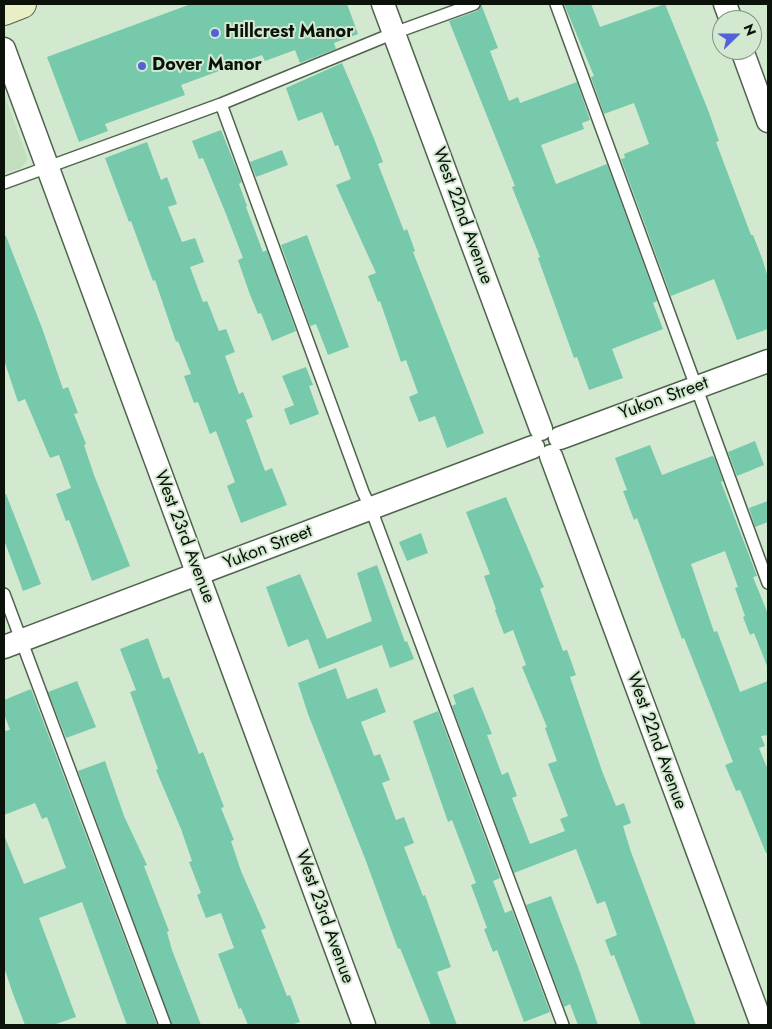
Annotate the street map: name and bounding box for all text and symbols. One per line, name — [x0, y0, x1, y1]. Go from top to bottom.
north arrow — [712, 10, 762, 60]
text: N — [739, 21, 761, 39]
place label: Hillcrest Manor — [225, 22, 354, 44]
marker: Hillcrest Manor — [209, 27, 221, 39]
place label: Dover Manor — [152, 55, 262, 77]
marker: Dover Manor — [136, 60, 148, 72]
street label: West 22nd Avenue — [427, 145, 497, 287]
street label: Yukon Street — [616, 373, 712, 425]
street label: West 23rd Avenue — [149, 467, 219, 607]
street label: Yukon Street — [221, 521, 315, 575]
street label: West 22nd Avenue — [621, 670, 691, 812]
street label: West 23rd Avenue — [290, 847, 358, 987]

